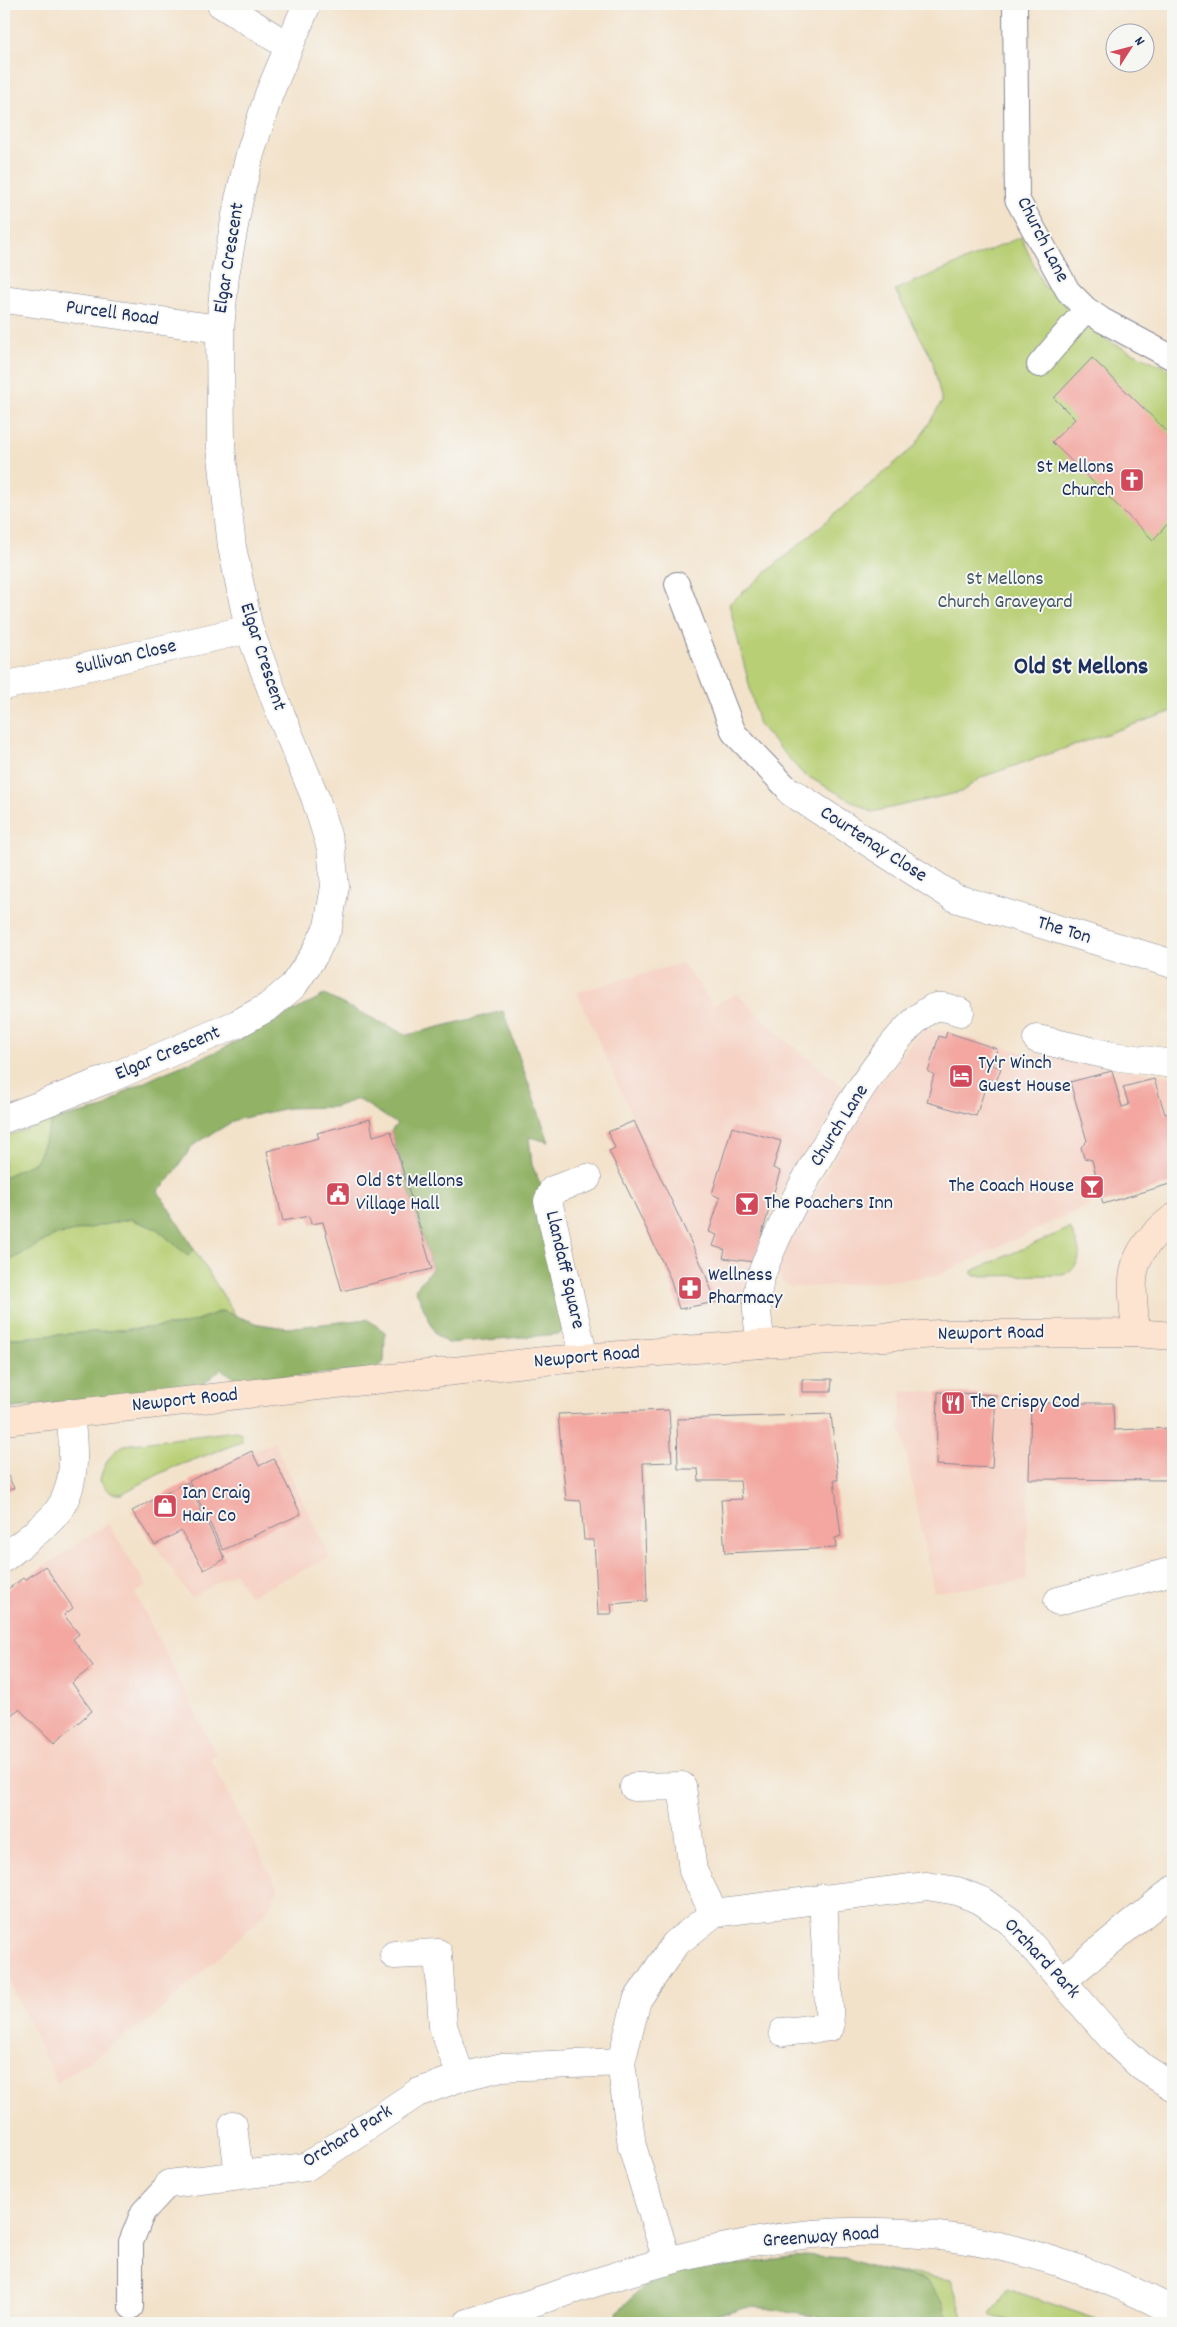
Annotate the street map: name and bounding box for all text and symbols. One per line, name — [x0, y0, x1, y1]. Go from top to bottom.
north arrow — [1104, 22, 1154, 72]
text: N — [1129, 33, 1149, 50]
street label: Church Lane — [1009, 192, 1076, 288]
street label: Elgar Crescent — [207, 201, 253, 315]
street label: Purcell Road — [64, 294, 160, 334]
place label: St Mellons Church — [1037, 454, 1114, 505]
church icon: St Mellons Church — [1119, 467, 1145, 493]
park label: St Mellons Church Graveyard — [937, 566, 1073, 617]
street label: Elgar Crescent — [231, 599, 293, 715]
street label: Sullivan Close — [73, 633, 179, 683]
district label: Old St Mellons — [1014, 650, 1148, 686]
street label: Courtenay Close — [814, 800, 932, 890]
street label: The Ton — [1034, 910, 1094, 952]
street label: Elgar Crescent — [111, 1019, 225, 1089]
place label: Ty'r Winch Guest House — [978, 1050, 1071, 1101]
hotel icon: Ty'r Winch Guest House — [948, 1063, 974, 1089]
street label: Church Lane — [804, 1079, 876, 1173]
place label: Old St Mellons Village Hall — [356, 1168, 464, 1219]
place label: The Coach House — [949, 1173, 1074, 1201]
bar icon: The Coach House — [1079, 1174, 1105, 1200]
public building icon: Old St Mellons Village Hall — [325, 1181, 351, 1207]
place label: The Poachers Inn — [764, 1190, 893, 1218]
bar icon: The Poachers Inn — [734, 1191, 760, 1217]
street label: Llandaff Square — [537, 1208, 591, 1332]
place label: Wellness Pharmacy — [708, 1262, 783, 1313]
pharmacy icon: Wellness Pharmacy — [677, 1275, 703, 1301]
street label: Newport Road — [938, 1319, 1044, 1349]
street label: Newport Road — [533, 1339, 641, 1377]
street label: Newport Road — [131, 1382, 239, 1420]
place label: The Crispy Cod — [970, 1389, 1080, 1417]
restaurant icon: The Crispy Cod — [940, 1390, 966, 1416]
place label: Ian Craig Hair Co — [182, 1480, 251, 1531]
shop icon: Ian Craig Hair Co — [152, 1493, 178, 1519]
street label: Orchard Park — [996, 1913, 1086, 2005]
street label: Orchard Park — [298, 2098, 398, 2176]
street label: Greenway Road — [762, 2220, 880, 2256]

